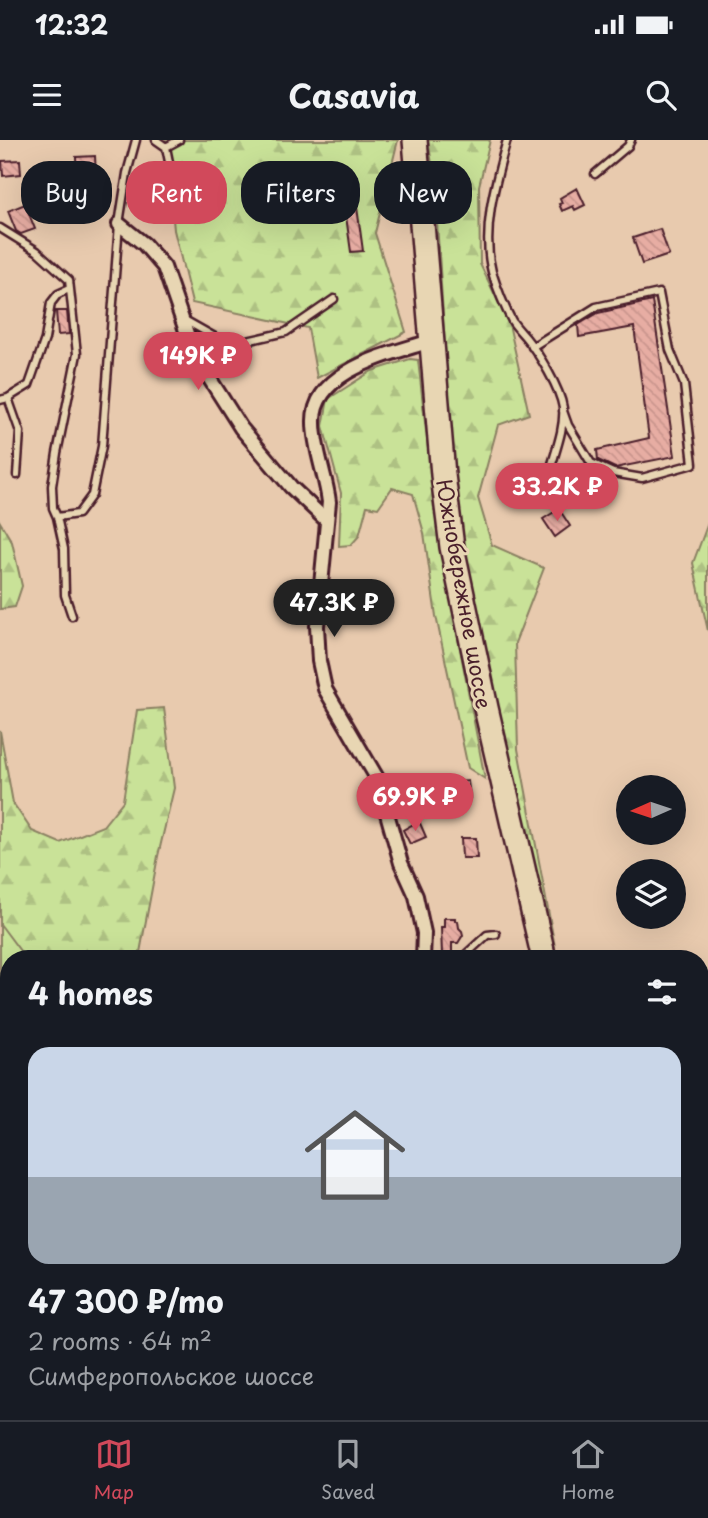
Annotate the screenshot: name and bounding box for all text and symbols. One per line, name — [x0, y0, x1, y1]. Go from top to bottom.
text: 12:32 — [35, 5, 108, 44]
text: Casavia — [288, 71, 420, 119]
icon: menu — [28, 76, 66, 114]
icon: search — [642, 76, 680, 114]
chip: Buy — [21, 161, 112, 224]
chip: Rent — [126, 161, 227, 224]
chip: Filters — [241, 161, 360, 224]
chip: New — [374, 161, 472, 224]
pin: 149K ₽ — [141, 332, 255, 392]
text: 149K ₽ — [159, 337, 237, 372]
pin: 33.2K ₽ — [492, 464, 622, 523]
text: 33.2K ₽ — [511, 468, 603, 503]
street label: Южнобережное шоссе — [429, 477, 501, 711]
pin: 47.3K ₽ — [269, 580, 399, 639]
text: 47.3K ₽ — [289, 584, 379, 619]
pin: 69.9K ₽ — [350, 774, 480, 833]
north arrow — [616, 775, 686, 845]
map controls — [616, 775, 686, 929]
text: 69.9K ₽ — [373, 778, 457, 813]
button: layers — [616, 859, 686, 929]
text: 4 homes — [28, 970, 153, 1015]
icon: filters — [643, 973, 681, 1011]
icon: home — [292, 1092, 418, 1218]
text: 47 300 ₽/mo — [28, 1278, 224, 1323]
text: 2 rooms · 64 m² — [28, 1323, 212, 1358]
text: Симферопольское шоссе — [28, 1358, 314, 1393]
tab: Map — [93, 1435, 134, 1505]
tab: Saved — [321, 1435, 375, 1505]
tab: Home — [562, 1435, 615, 1505]

